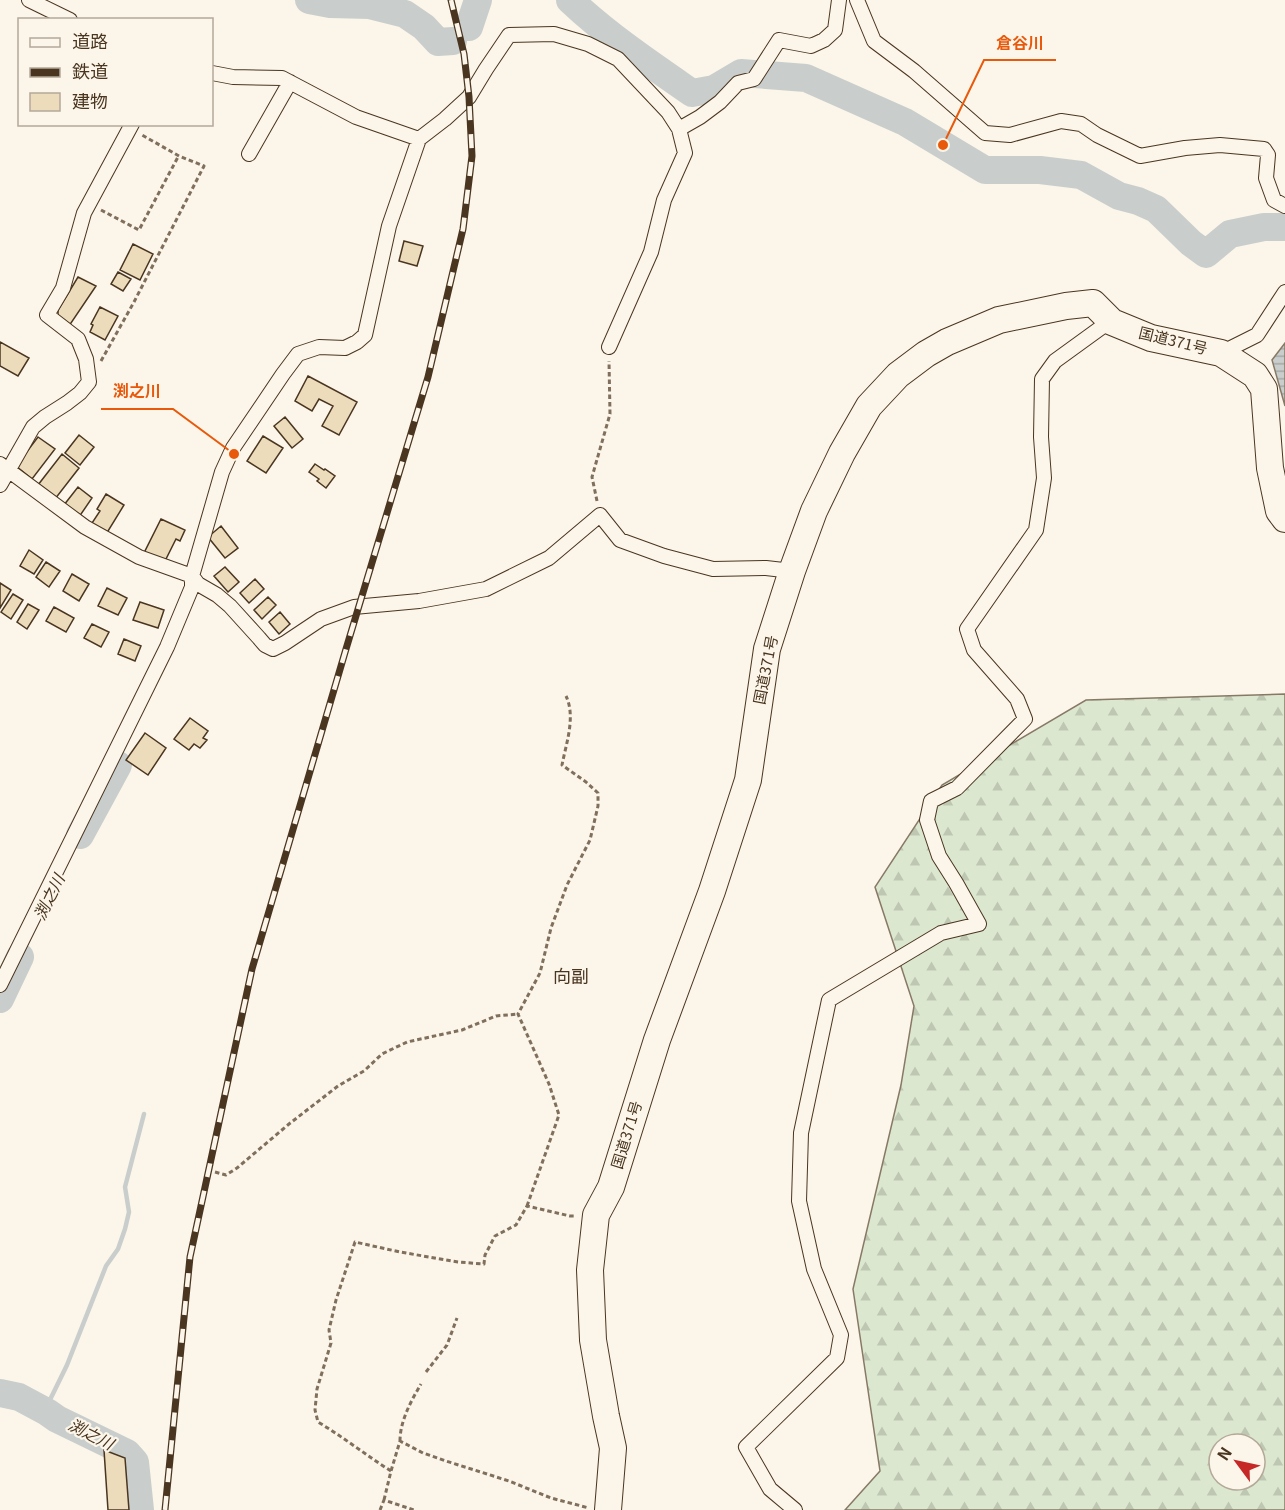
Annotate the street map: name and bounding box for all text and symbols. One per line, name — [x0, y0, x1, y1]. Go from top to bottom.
legend — [18, 18, 213, 126]
callout: 倉谷川 — [984, 26, 1056, 60]
text: 道路 — [72, 27, 108, 53]
text: 倉谷川 — [996, 30, 1044, 54]
text: 鉄道 — [72, 57, 108, 83]
text: 建物 — [72, 87, 108, 113]
street label: 国道371号 — [1137, 321, 1210, 358]
callout: 渕之川 — [101, 375, 173, 409]
text: 渕之川 — [113, 378, 161, 402]
street label: 国道371号 — [748, 633, 782, 706]
water label: 渕之川 — [27, 868, 70, 923]
district label: 向副 — [553, 962, 589, 988]
street label: 国道371号 — [605, 1098, 646, 1171]
water label: 渕之川 — [65, 1412, 120, 1456]
north arrow — [1207, 1432, 1267, 1492]
text: N — [1210, 1442, 1237, 1465]

